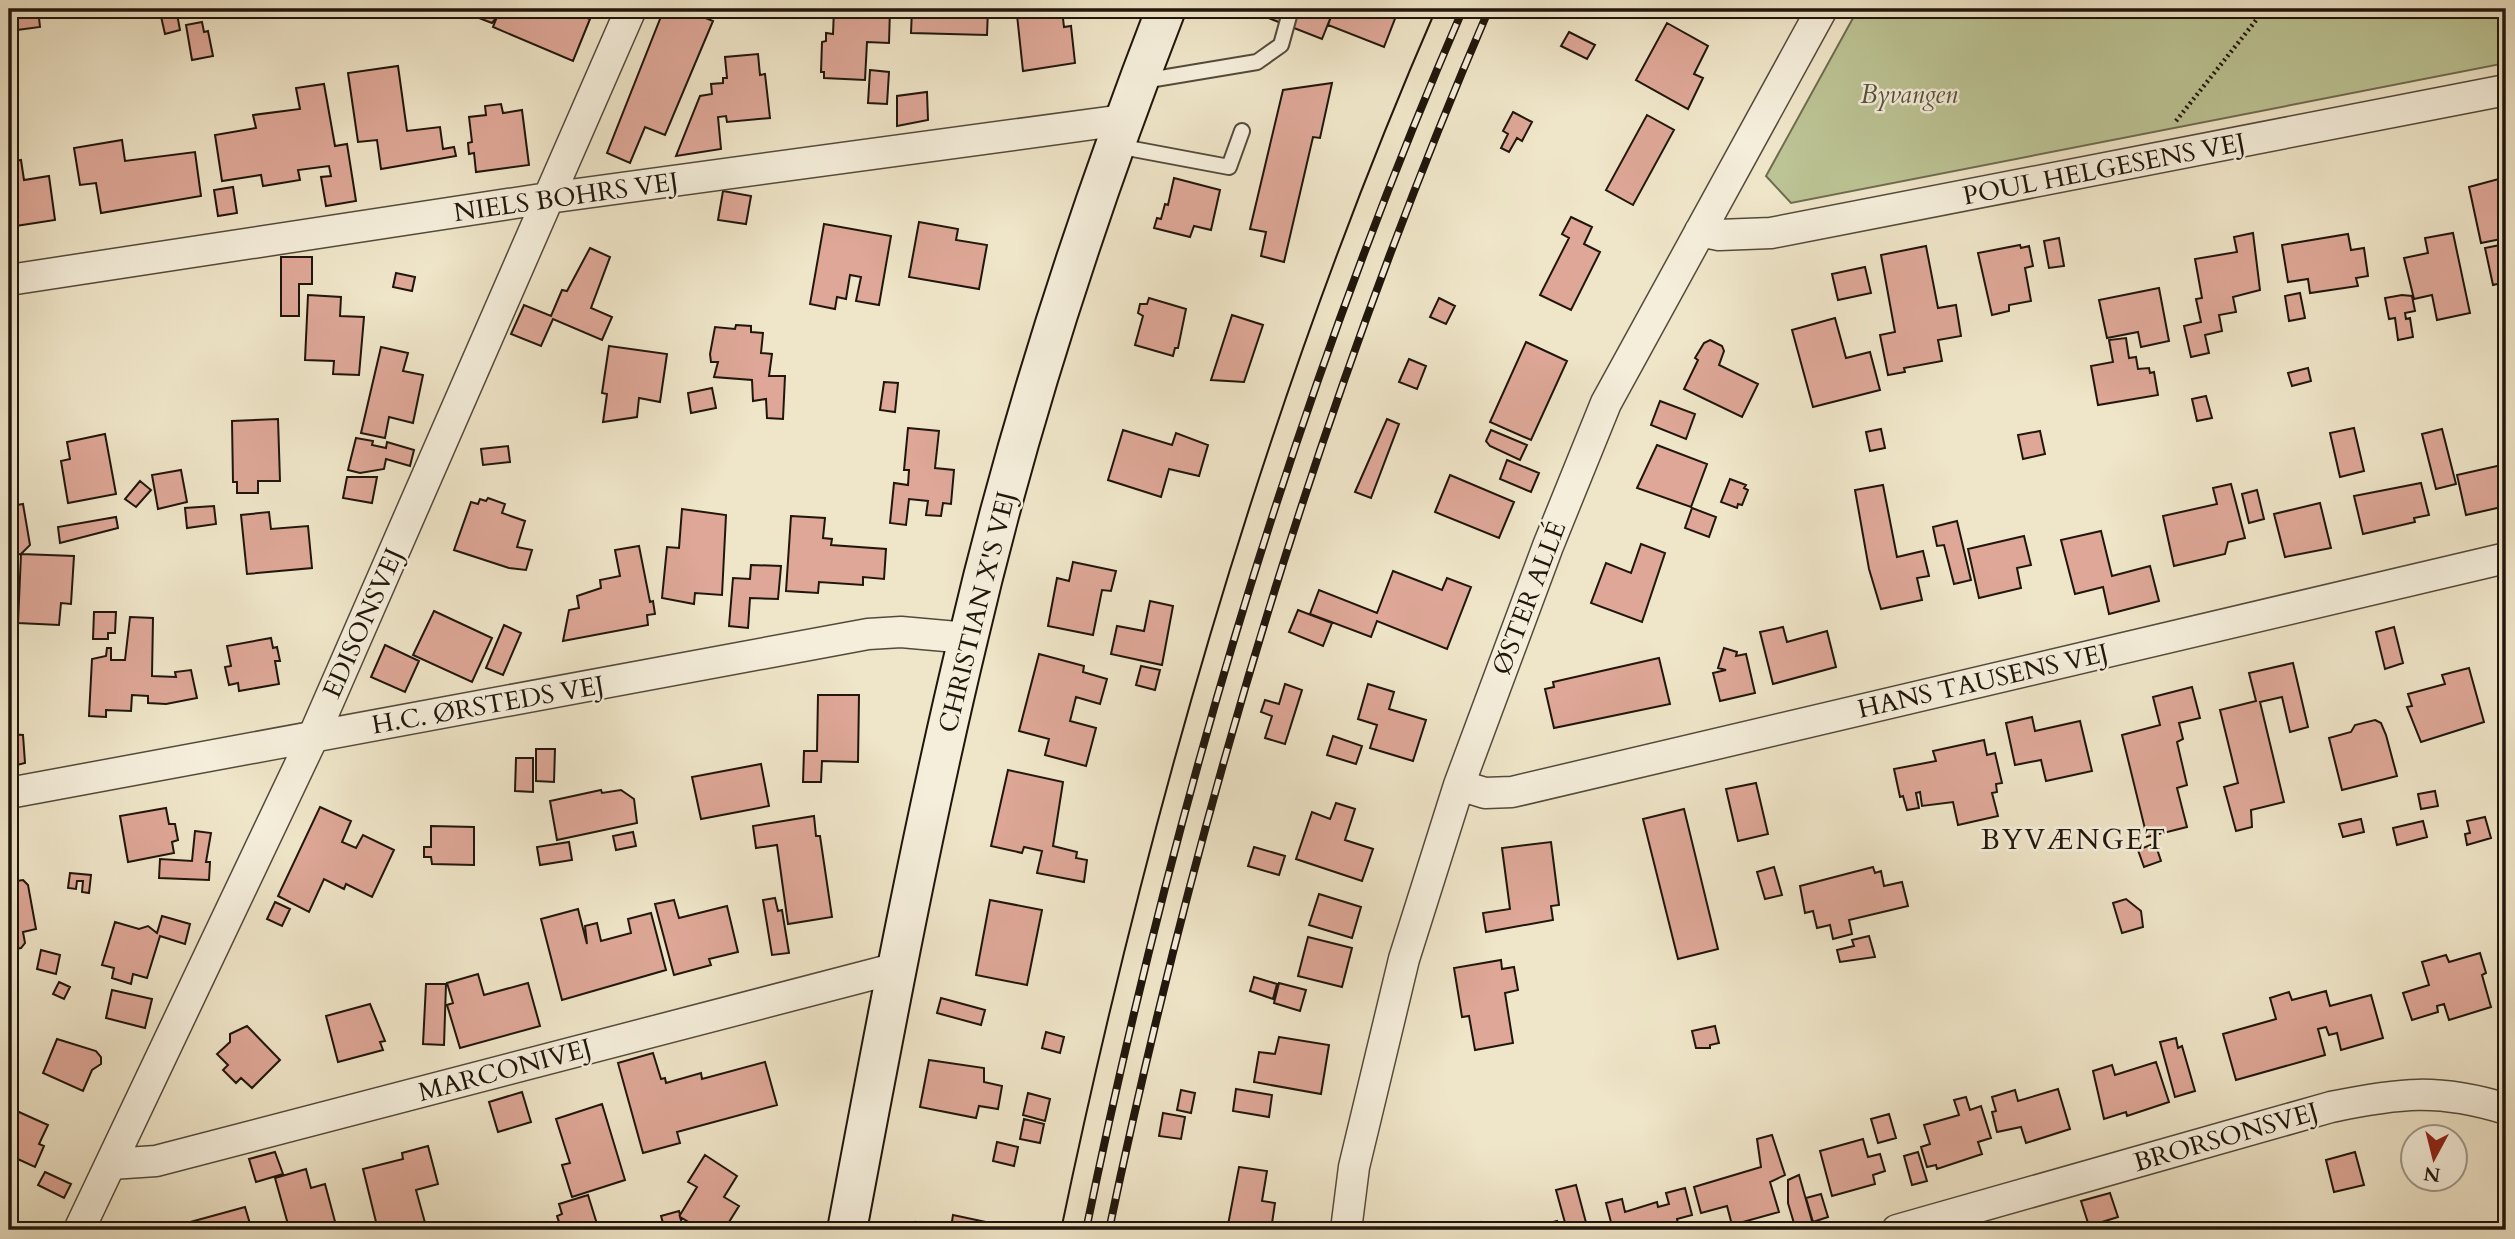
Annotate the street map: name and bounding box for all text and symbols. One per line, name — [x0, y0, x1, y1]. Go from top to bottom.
park label: Byvangen — [1860, 77, 1958, 112]
street label: POUL HELGESENS VEJ — [1960, 124, 2248, 214]
street label: NIELS BOHRS VEJ — [451, 164, 681, 230]
street label: CHRISTIAN X'S VEJ — [930, 488, 1024, 736]
street label: ØSTER ALLÉ — [1484, 516, 1574, 680]
street label: EDISONSVEJ — [314, 542, 412, 704]
street label: HANS TAUSENS VEJ — [1854, 635, 2112, 727]
street label: H.C. ØRSTEDS VEJ — [369, 667, 607, 743]
district label: BYVÆNGET — [1981, 821, 2167, 859]
street label: MARCONIVEJ — [414, 1030, 596, 1110]
street label: BRORSONSVEJ — [2129, 1094, 2323, 1180]
north arrow — [2400, 1124, 2470, 1194]
text: N — [2422, 1160, 2442, 1188]

